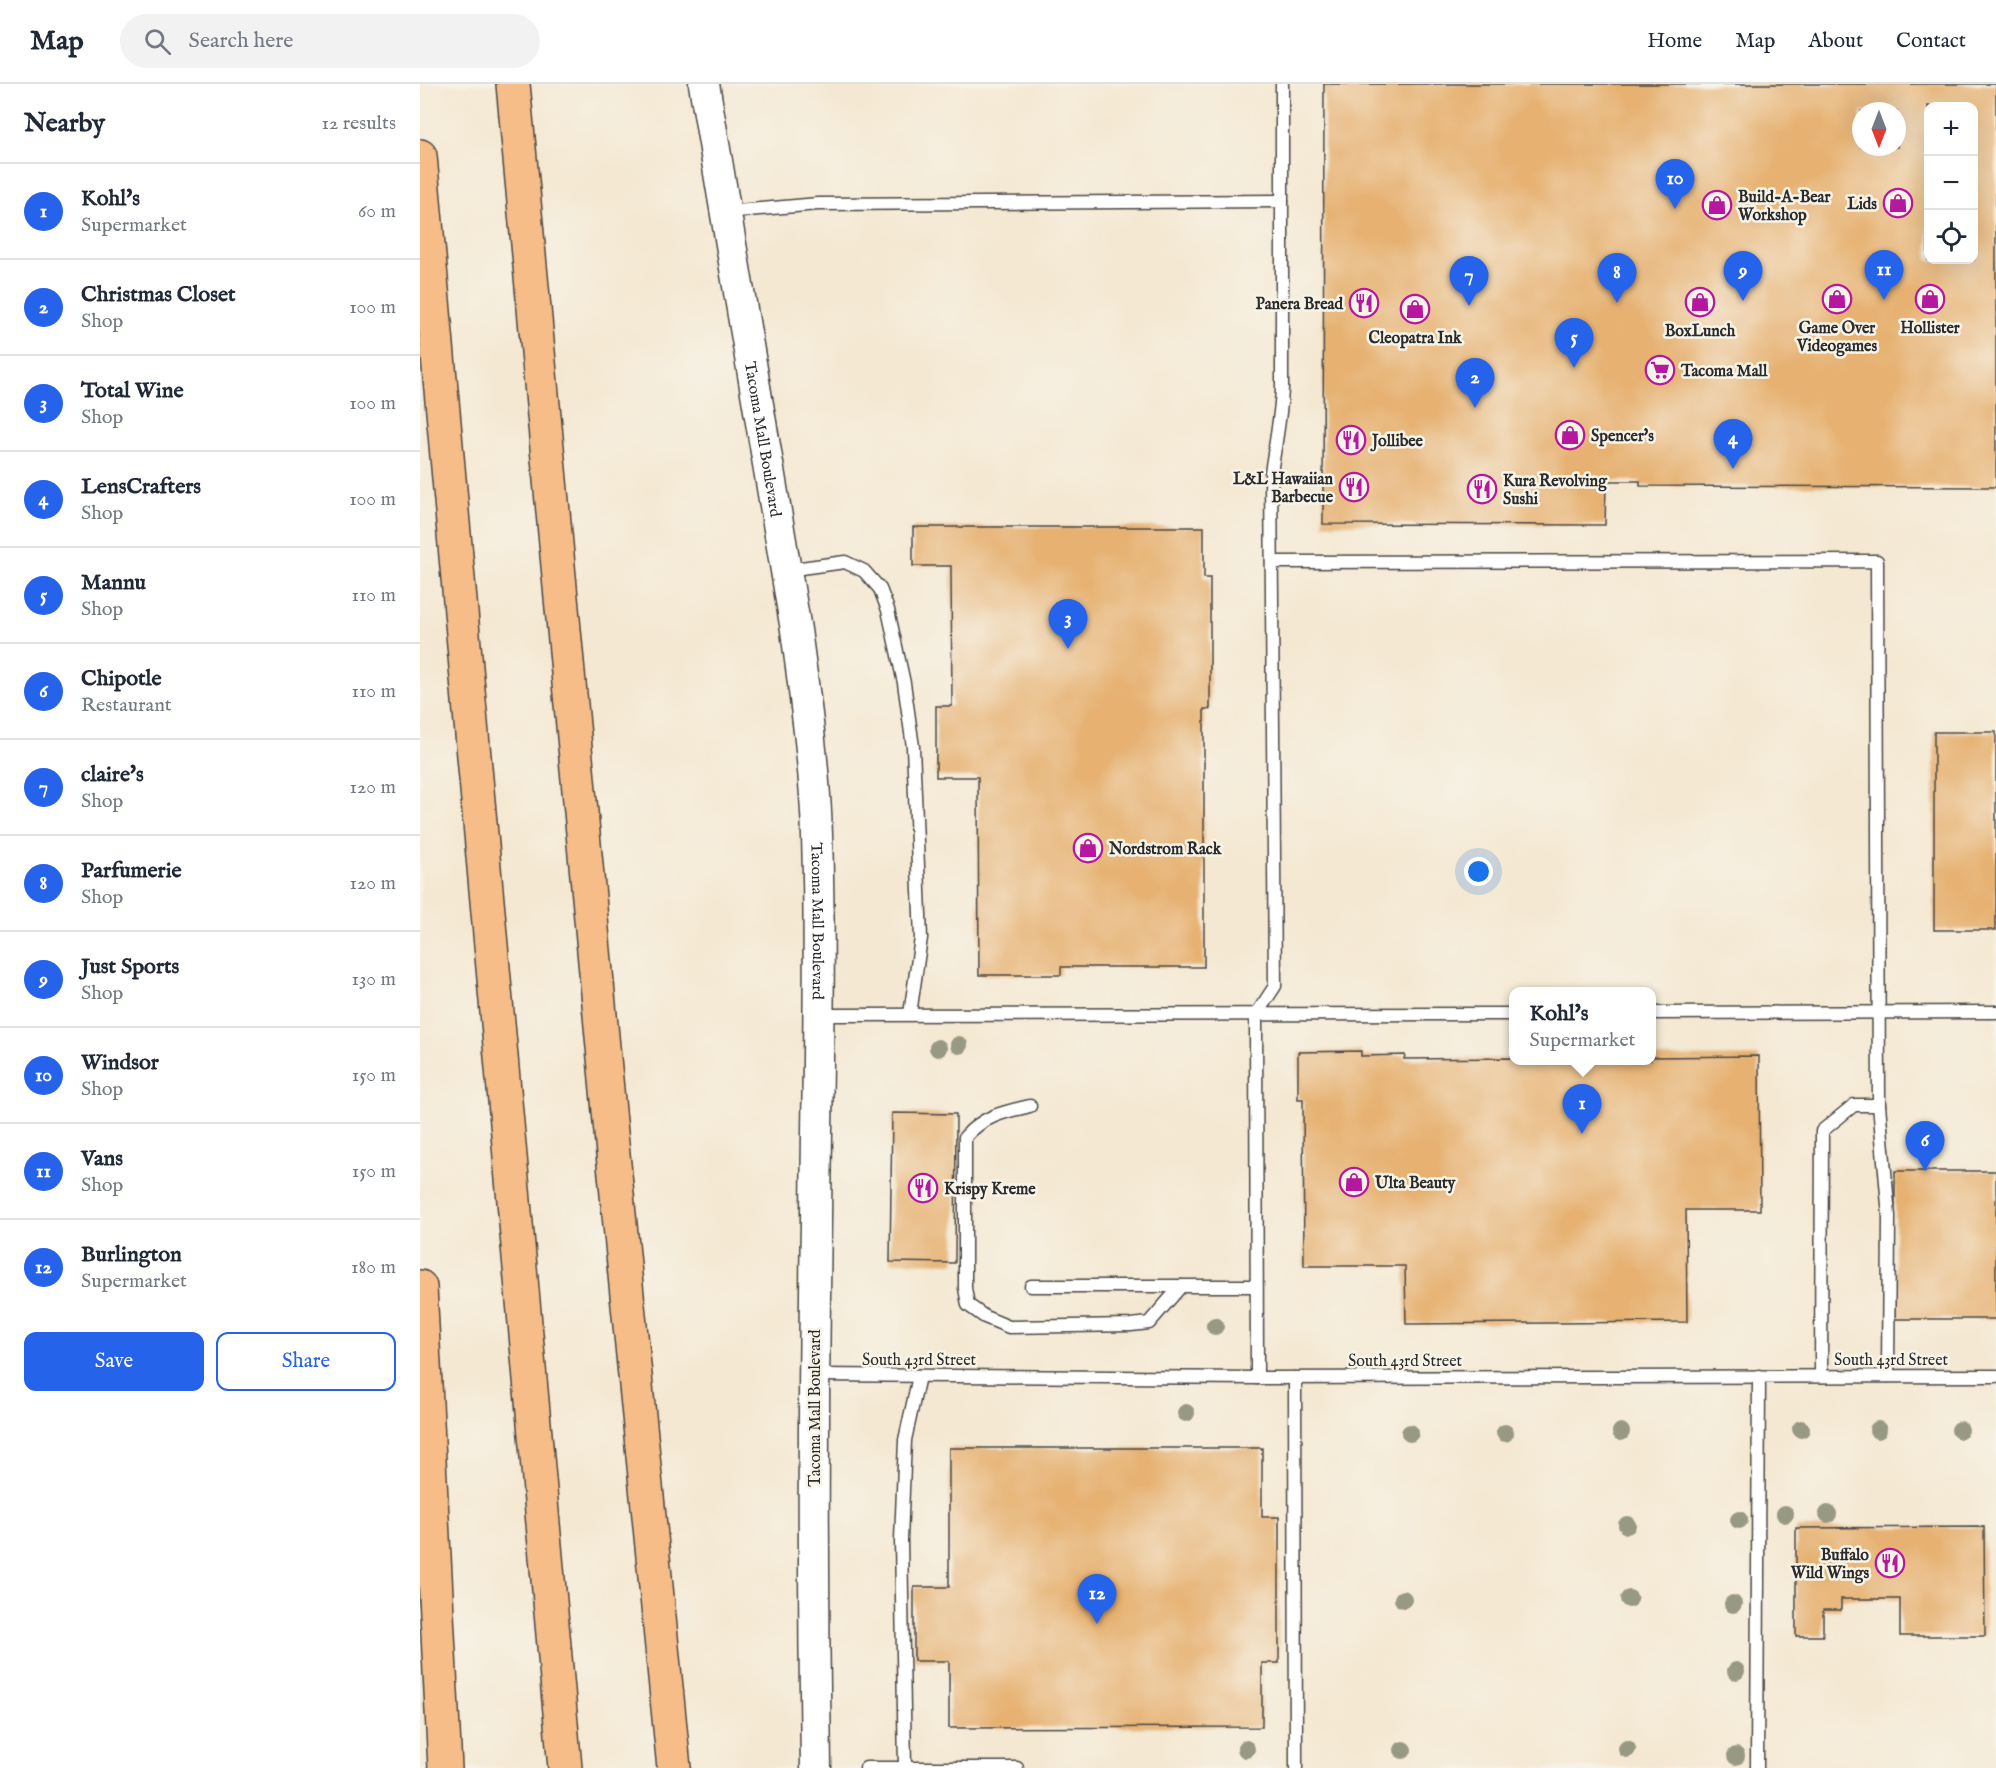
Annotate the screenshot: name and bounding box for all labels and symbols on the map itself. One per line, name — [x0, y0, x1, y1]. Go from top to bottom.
north arrow — [1852, 102, 1906, 156]
pin: 10 — [1656, 160, 1694, 209]
shop icon: Lids — [1882, 187, 1914, 219]
place label: Build-A-Bear Workshop — [1737, 188, 1831, 226]
shop icon: Build-A-Bear Workshop — [1701, 189, 1733, 221]
place label: Lids — [1847, 195, 1877, 215]
pin: 11 — [1864, 250, 1904, 300]
pin: 9 — [1724, 252, 1762, 301]
pin: 8 — [1598, 254, 1636, 303]
pin: 7 — [1450, 256, 1488, 306]
shop icon: Game Over Videogames — [1821, 283, 1853, 315]
shop icon: Hollister — [1914, 283, 1946, 315]
shop icon: BoxLunch — [1684, 286, 1716, 318]
restaurant icon: Panera Bread — [1348, 287, 1380, 319]
shop icon: Cleopatra Ink — [1399, 293, 1431, 325]
place label: Panera Bread — [1256, 295, 1343, 315]
pin: 5 — [1554, 318, 1594, 368]
place label: Game Over Videogames — [1796, 319, 1877, 357]
place label: Hollister — [1900, 319, 1960, 339]
place label: BoxLunch — [1665, 322, 1736, 342]
place label: Cleopatra Ink — [1368, 329, 1462, 349]
supermarket icon: Tacoma Mall — [1644, 354, 1676, 386]
pin: 2 — [1456, 358, 1494, 408]
street label: Tacoma Mall Boulevard — [739, 360, 785, 519]
place label: Tacoma Mall — [1680, 362, 1768, 382]
shop icon: Spencer's — [1554, 419, 1586, 451]
pin: 4 — [1714, 420, 1752, 469]
restaurant icon: Jollibee — [1335, 424, 1367, 456]
place label: Spencer's — [1591, 427, 1654, 447]
place label: Jollibee — [1370, 432, 1424, 452]
place label: L&L Hawaiian Barbecue — [1233, 470, 1334, 508]
restaurant icon: L&L Hawaiian Barbecue — [1338, 471, 1370, 503]
place label: Kura Revolving Sushi — [1503, 472, 1608, 510]
restaurant icon: Kura Revolving Sushi — [1466, 473, 1498, 505]
pin: 3 — [1048, 600, 1088, 649]
shop icon: Nordstrom Rack — [1072, 832, 1104, 864]
place label: Nordstrom Rack — [1108, 840, 1222, 860]
street label: Tacoma Mall Boulevard — [805, 842, 827, 1000]
your location — [1464, 857, 1493, 886]
pin: 1 — [1562, 1084, 1602, 1134]
pin: 6 — [1906, 1122, 1944, 1171]
shop icon: Ulta Beauty — [1338, 1166, 1370, 1198]
restaurant icon: Krispy Kreme — [907, 1172, 939, 1204]
place label: Ulta Beauty — [1374, 1174, 1457, 1194]
place label: Krispy Kreme — [944, 1180, 1036, 1200]
street label: Tacoma Mall Boulevard — [806, 1329, 826, 1487]
street label: South 43rd Street — [862, 1351, 977, 1371]
street label: South 43rd Street — [1834, 1351, 1949, 1371]
street label: South 43rd Street — [1348, 1352, 1463, 1372]
place label: Buffalo Wild Wings — [1790, 1546, 1869, 1584]
restaurant icon: Buffalo Wild Wings — [1874, 1547, 1906, 1579]
pin: 12 — [1078, 1574, 1116, 1624]

